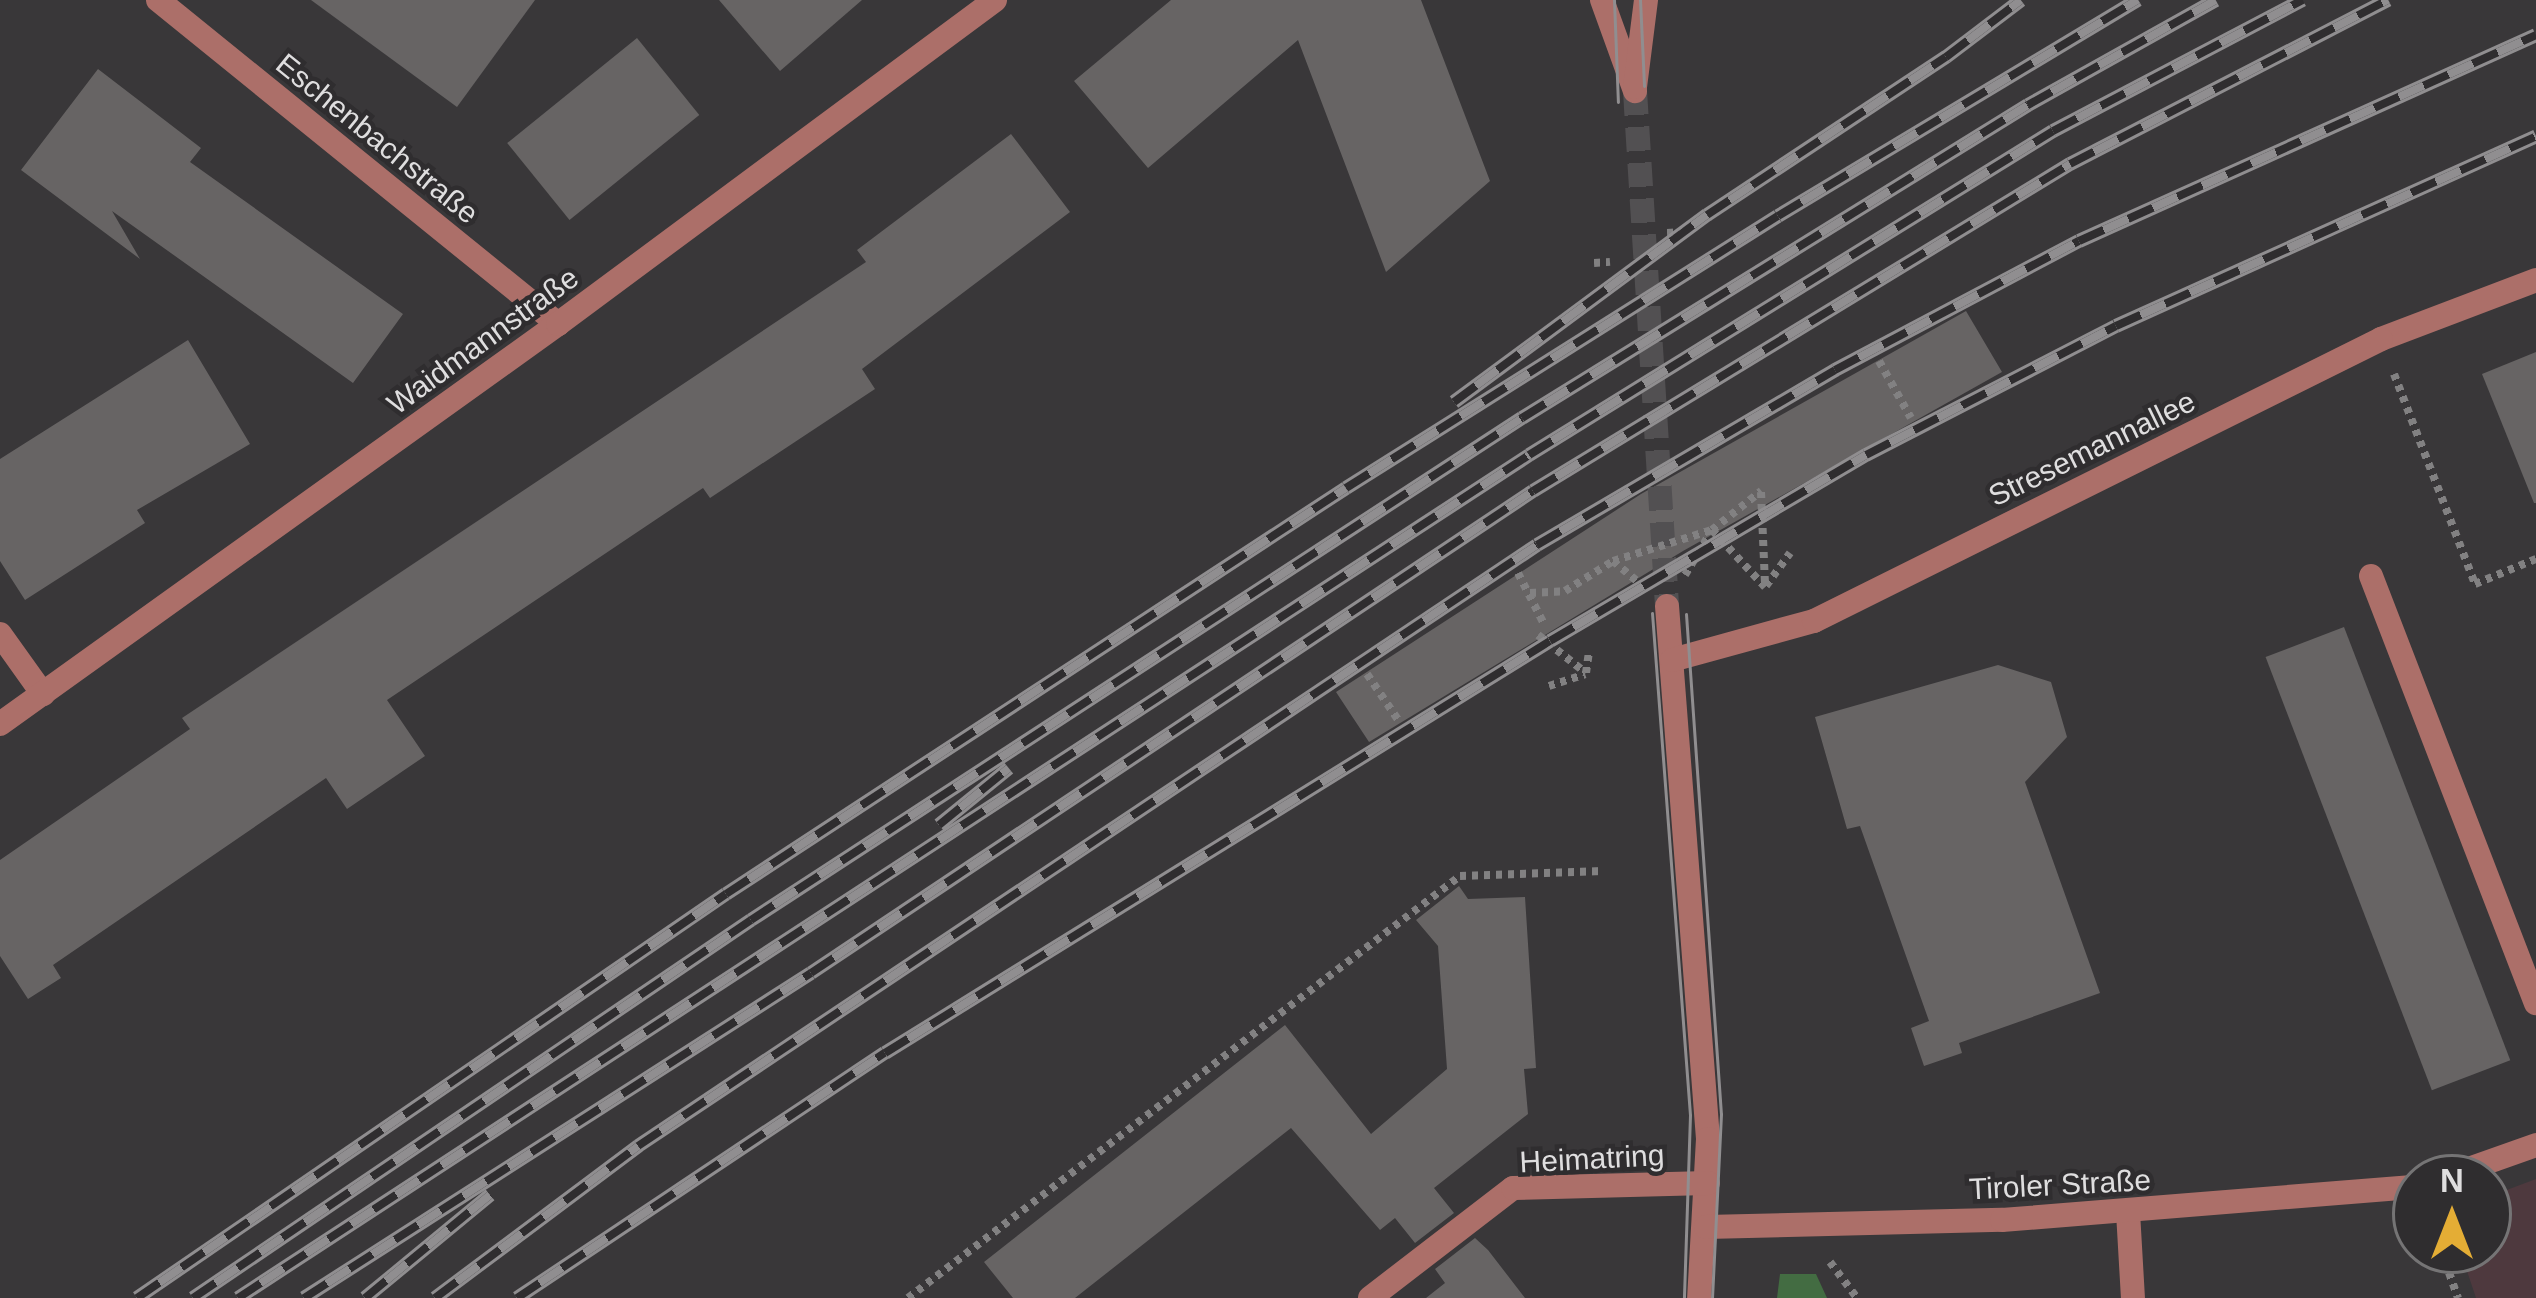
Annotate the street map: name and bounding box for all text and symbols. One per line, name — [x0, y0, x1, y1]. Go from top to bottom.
street label: Eschenbachstraße — [268, 46, 486, 232]
street label: Waidmannstraße — [380, 260, 586, 422]
street label: Stresemannallee — [1983, 383, 2201, 515]
street label: Heimatring — [1519, 1137, 1665, 1181]
north arrow — [2392, 1154, 2512, 1274]
street label: Tiroler Straße — [1968, 1162, 2152, 1208]
text: N — [2440, 1162, 2464, 1199]

